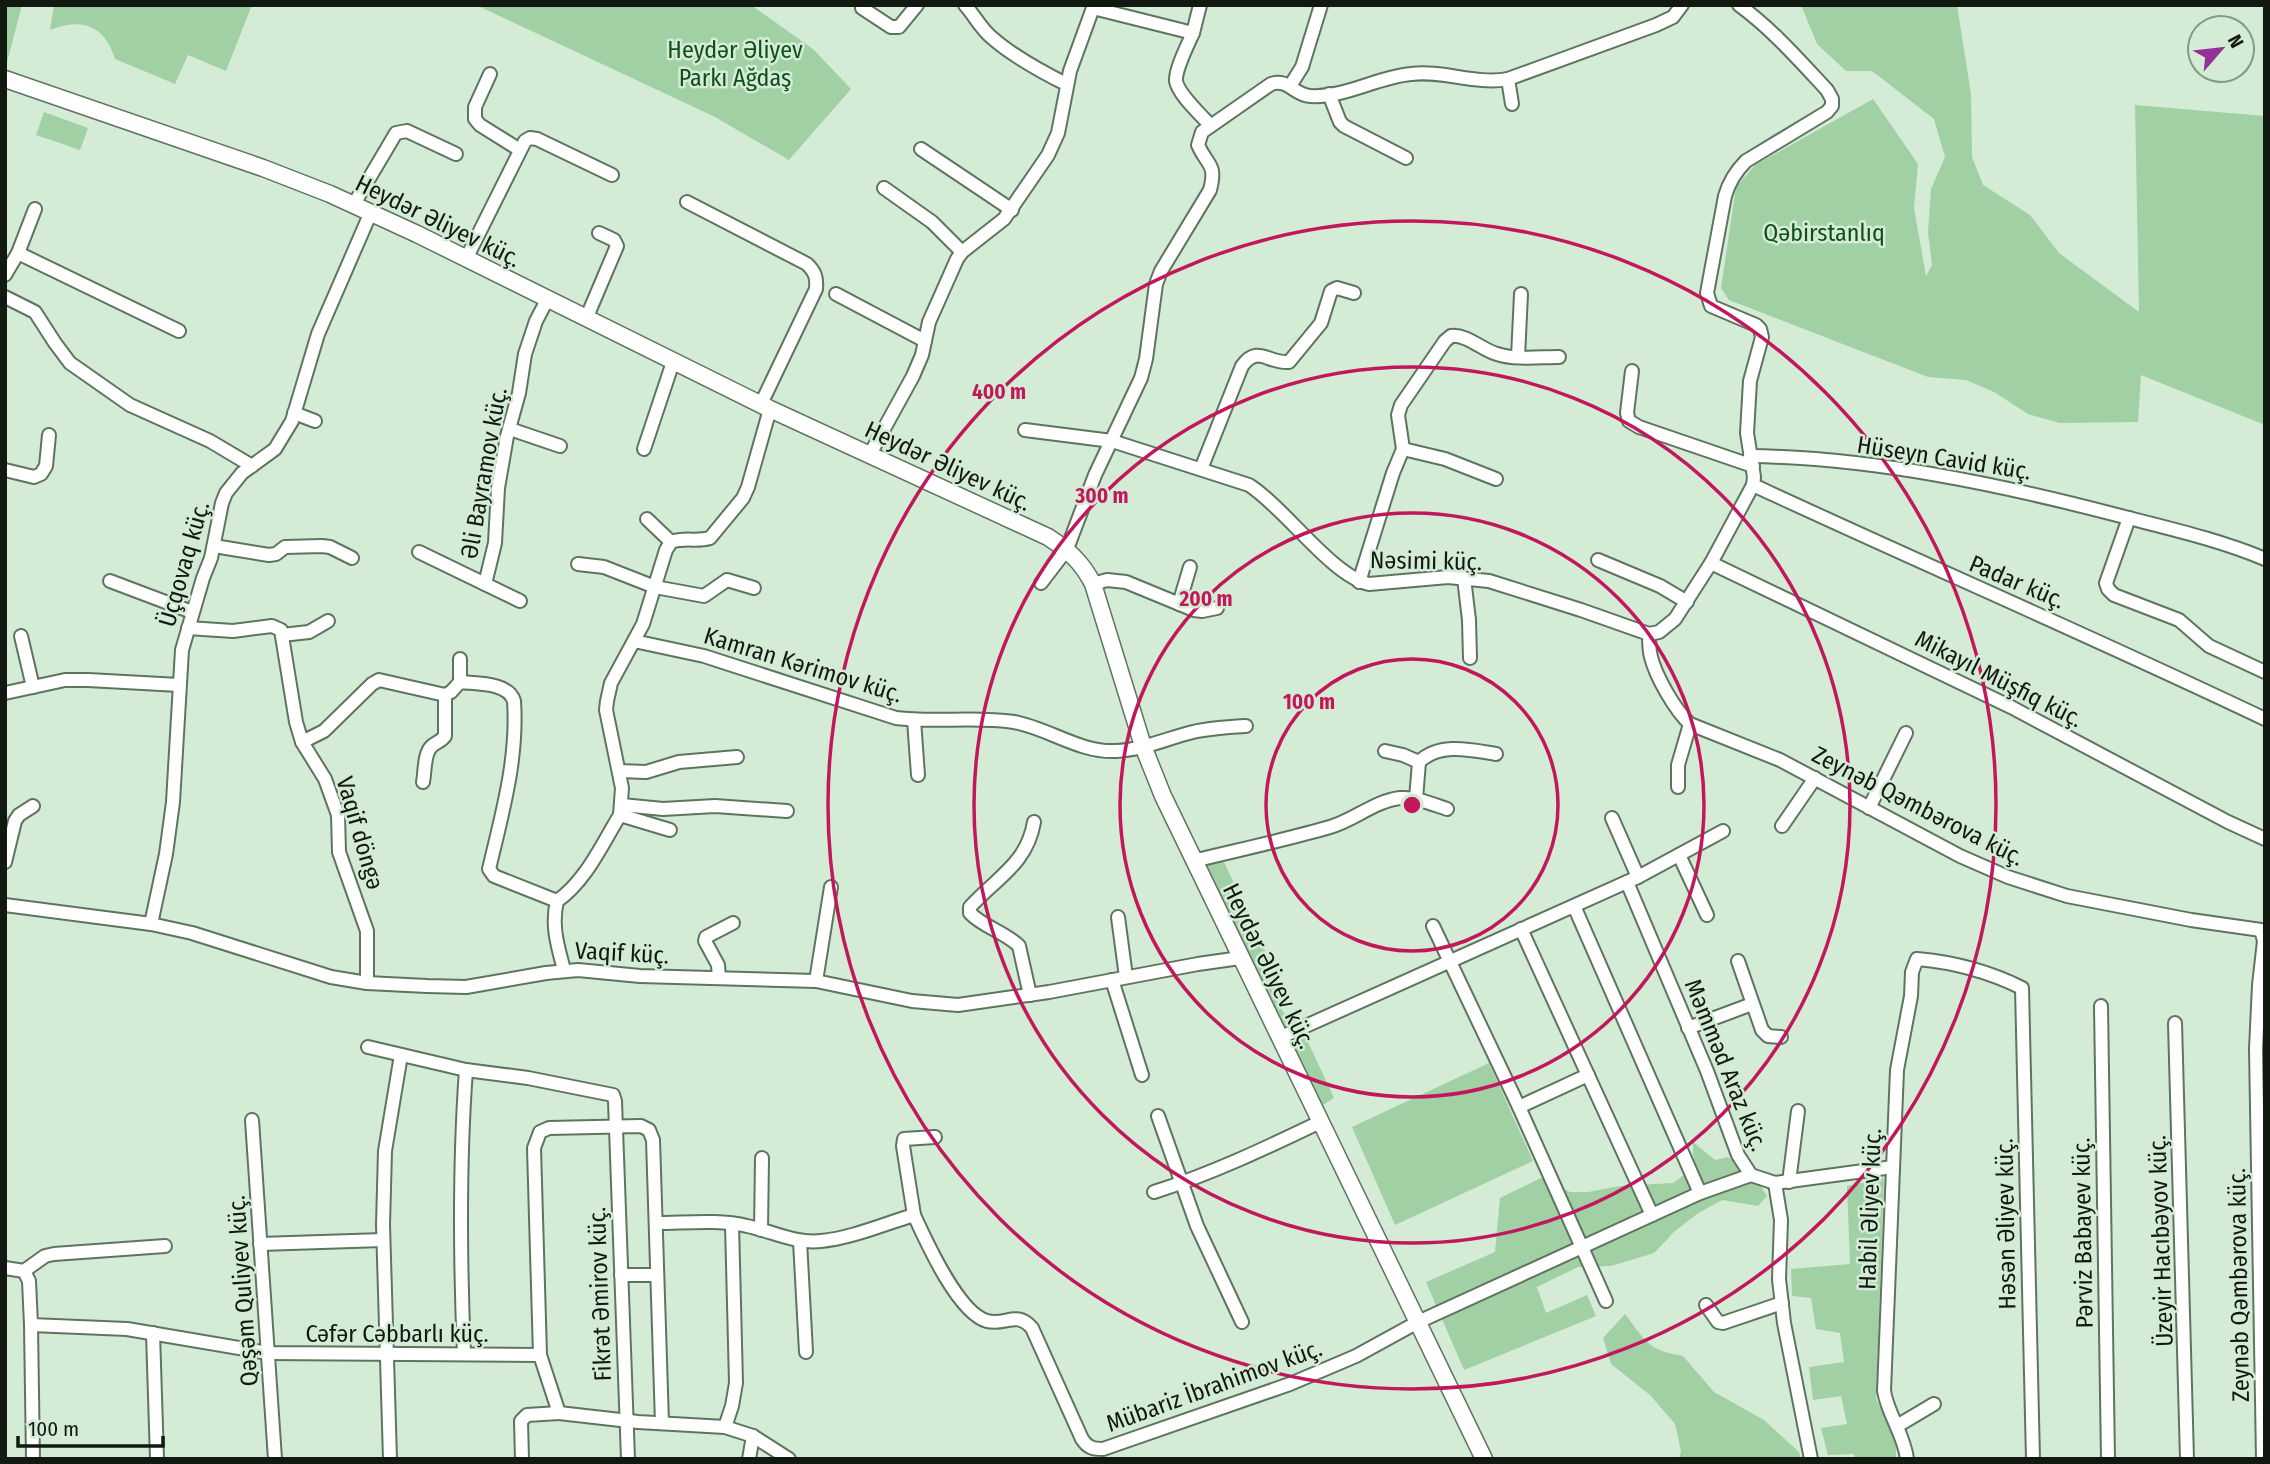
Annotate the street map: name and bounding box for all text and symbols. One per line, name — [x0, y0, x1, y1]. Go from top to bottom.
north arrow — [2186, 14, 2256, 84]
text: N — [2223, 31, 2248, 52]
park label: Heydər Əliyev Parkı Ağdaş — [667, 36, 803, 92]
street label: Heydər Əliyev küç. — [351, 169, 525, 273]
park label: Qəbirstanlıq — [1763, 219, 1885, 247]
text: 400 m — [972, 379, 1026, 405]
street label: Əli Bayramov küç. — [455, 385, 513, 561]
street label: Heydər Əliyev küç. — [860, 415, 1036, 517]
street label: Hüseyn Cavid küç. — [1855, 430, 2033, 486]
text: 300 m — [1074, 483, 1129, 509]
street label: Üçqovaq küç. — [153, 498, 215, 630]
street label: Nəsimi küç. — [1370, 546, 1482, 576]
street label: Padar küç. — [1965, 549, 2069, 615]
text: 200 m — [1178, 586, 1233, 612]
street label: Kamran Kərimov küç. — [701, 622, 905, 708]
street label: Mikayıl Müşfiq küç. — [1911, 625, 2087, 733]
text: 100 m — [1283, 689, 1335, 715]
street label: Zeynəb Qəmbərova küç. — [1808, 740, 2028, 872]
street label: Vaqif döngə — [331, 773, 389, 893]
centre of rings — [1400, 793, 1424, 817]
street label: Heydər Əliyev küç. — [1217, 879, 1321, 1053]
street label: Vaqif küç. — [574, 937, 670, 969]
street label: Məmməd Araz küç. — [1679, 975, 1773, 1155]
street label: Habil Əliyev küç. — [1853, 1128, 1887, 1290]
street label: Üzeyir Hacıbəyov küç. — [2143, 1135, 2179, 1347]
street label: Pərviz Babayev küç. — [2067, 1137, 2099, 1329]
street label: Həsən Əliyev küç. — [1991, 1138, 2021, 1310]
street label: Zeynəb Qəmbərova küç. — [2223, 1168, 2255, 1402]
street label: Qəşəm Quliyev küç. — [222, 1195, 264, 1387]
street label: Fikrət Əmirov küç. — [583, 1206, 617, 1382]
street label: Cəfər Cəbbarlı küç. — [305, 1320, 489, 1348]
street label: Mübariz İbrahimov küç. — [1103, 1334, 1325, 1438]
scale bar — [18, 1404, 163, 1448]
text: 100 m — [28, 1416, 79, 1442]

